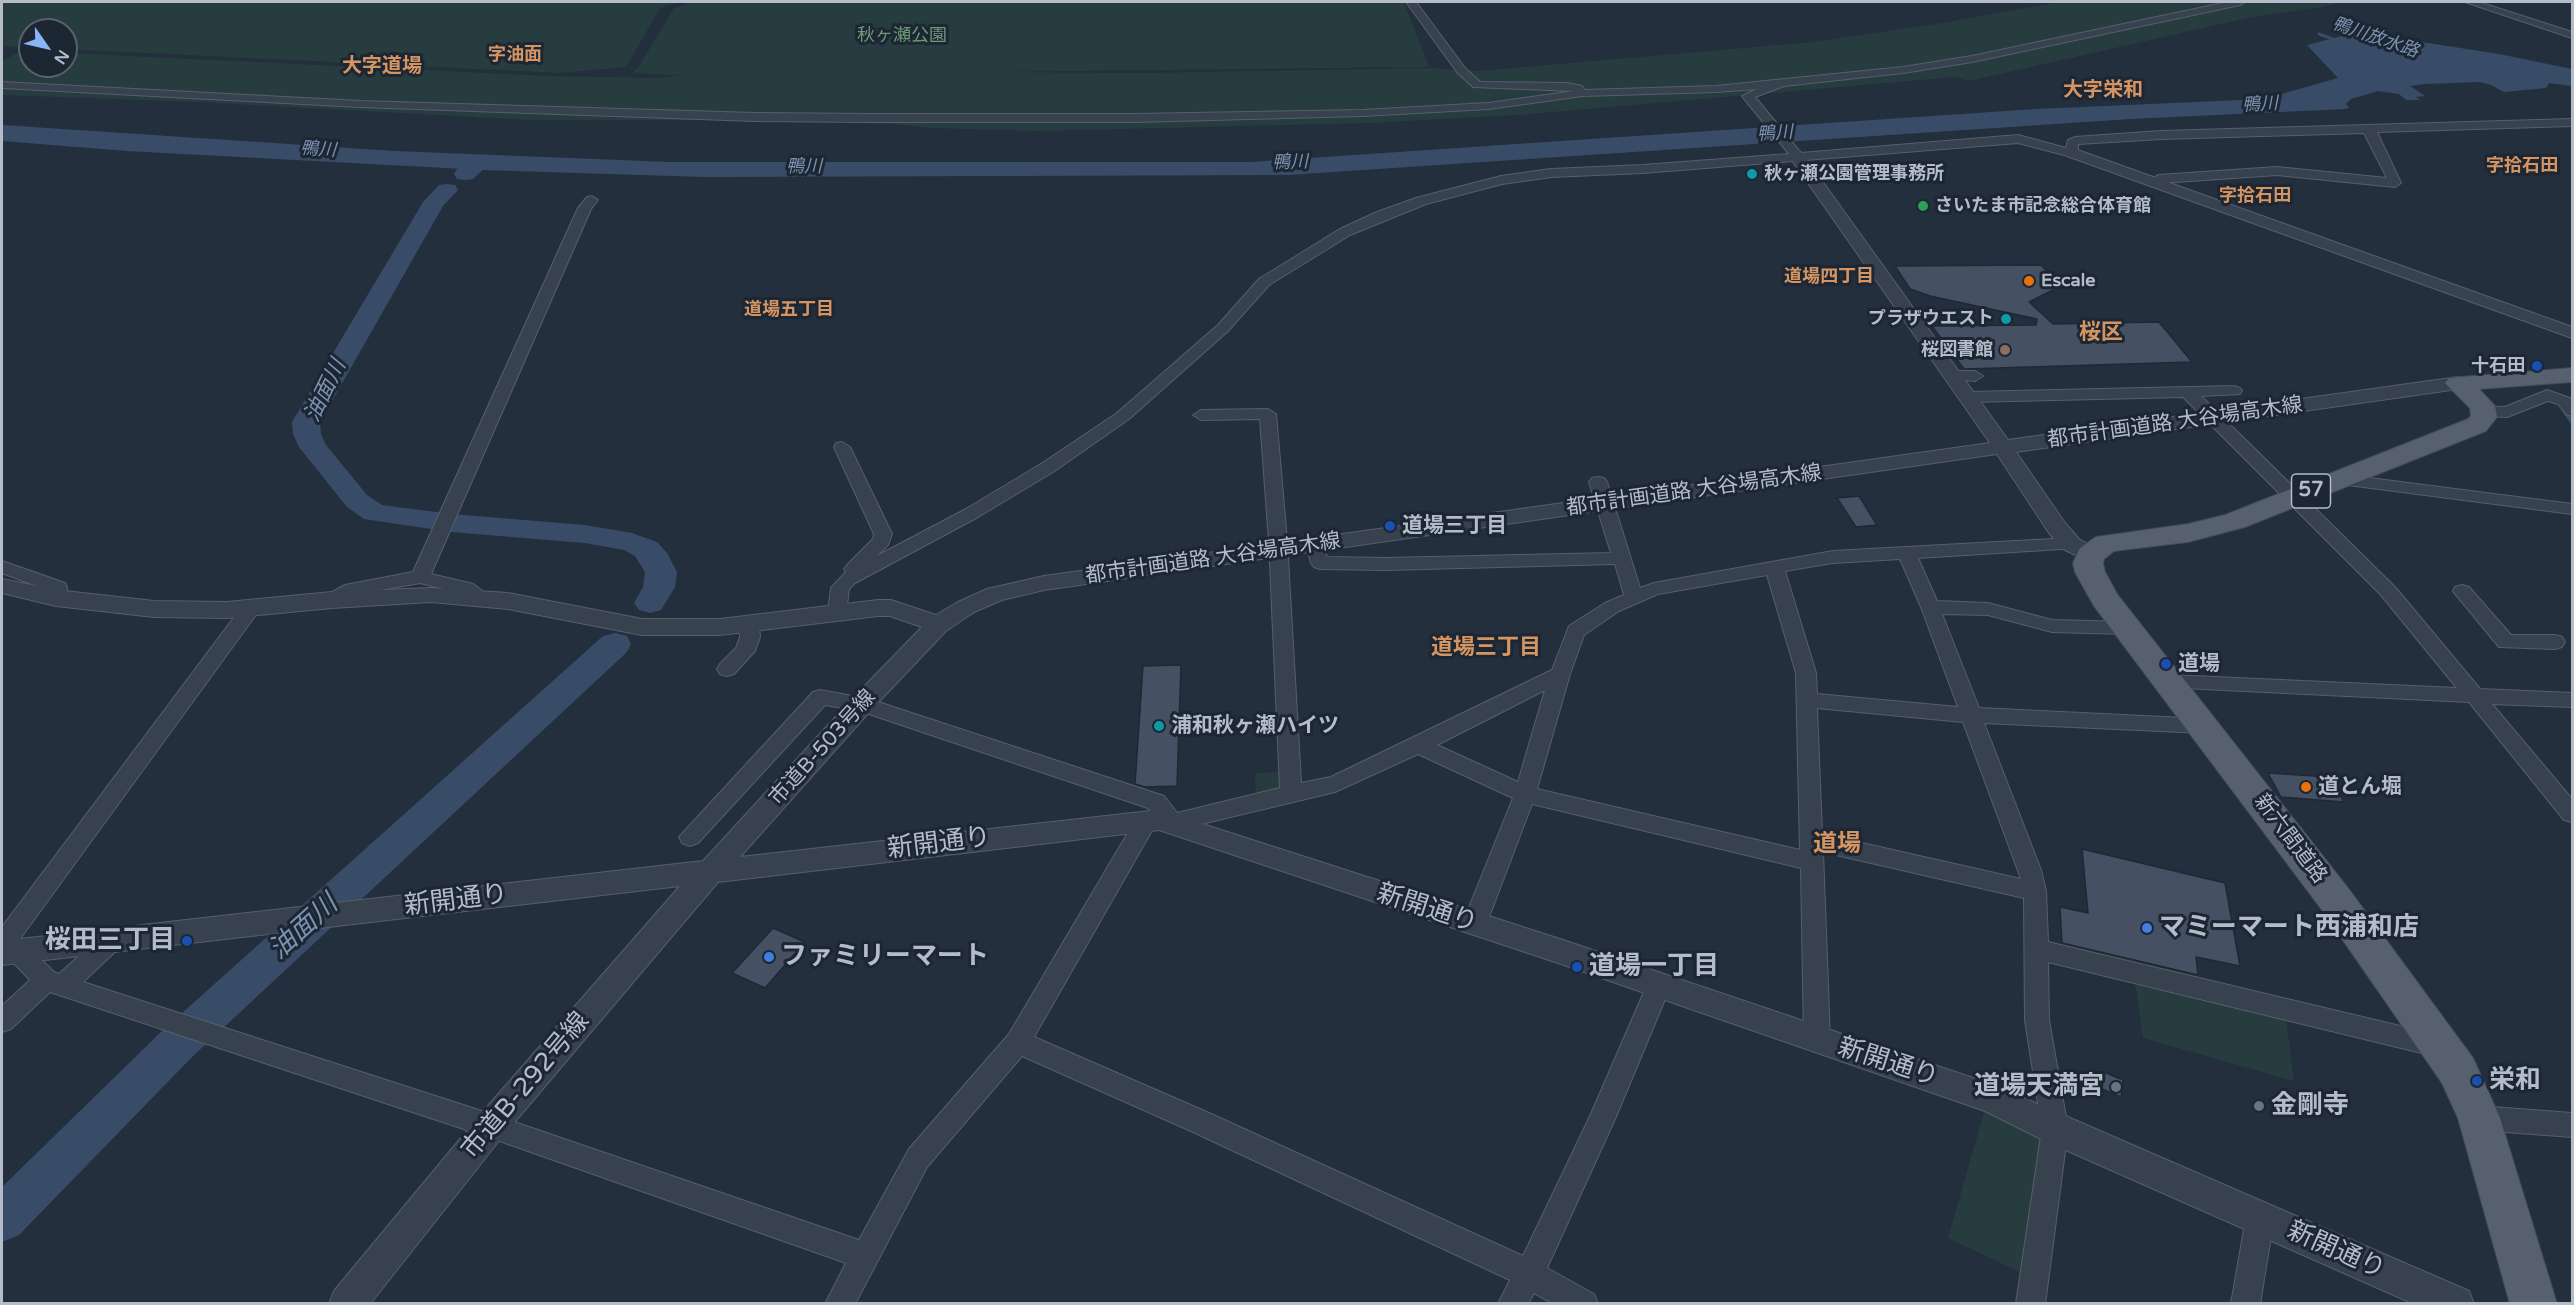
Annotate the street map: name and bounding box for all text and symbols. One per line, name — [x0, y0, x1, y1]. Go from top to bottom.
water label: 鴨川放水路 — [2329, 13, 2421, 63]
north arrow — [18, 18, 78, 78]
park label: 秋ヶ瀬公園 — [857, 25, 947, 47]
district label: 字油面 — [488, 44, 542, 66]
text: N — [49, 46, 73, 68]
district label: 大字道場 — [342, 55, 422, 79]
district label: 大字栄和 — [2063, 79, 2143, 103]
water label: 鴨川 — [2241, 93, 2279, 117]
water label: 鴨川 — [1756, 122, 1794, 146]
water label: 鴨川 — [299, 138, 337, 162]
water label: 鴨川 — [1272, 152, 1308, 174]
district label: 字拾石田 — [2486, 155, 2558, 177]
water label: 鴨川 — [786, 156, 822, 178]
place label: 秋ヶ瀬公園管理事務所 — [1764, 163, 1944, 185]
marker: 秋ヶ瀬公園管理事務所 — [1745, 167, 1759, 181]
district label: 字拾石田 — [2219, 185, 2291, 207]
place label: さいたま市記念総合体育館 — [1935, 195, 2151, 217]
marker: さいたま市記念総合体育館 — [1916, 199, 1930, 213]
district label: 道場四丁目 — [1784, 266, 1874, 288]
place label: Escale — [2041, 270, 2095, 292]
marker: Escale — [2022, 274, 2036, 288]
district label: 道場五丁目 — [744, 299, 834, 321]
place label: プラザウエスト — [1868, 308, 1994, 330]
marker: プラザウエスト — [1999, 312, 2013, 326]
district label: 桜区 — [2079, 320, 2123, 346]
place label: 桜図書館 — [1921, 339, 1993, 361]
marker: 桜図書館 — [1998, 343, 2012, 357]
place label: 十石田 — [2471, 355, 2525, 377]
water label: 油面川 — [300, 356, 352, 426]
marker: 十石田 — [2530, 359, 2544, 373]
street label: 都市計画道路 大谷場高木線 — [2046, 393, 2304, 453]
street label: 都市計画道路 大谷場高木線 — [1565, 461, 1823, 521]
road number: 57 — [2292, 474, 2330, 508]
place label: 道場三丁目 — [1402, 513, 1507, 539]
marker: 道場三丁目 — [1383, 519, 1397, 533]
street label: 都市計画道路 大谷場高木線 — [1084, 529, 1342, 589]
district label: 道場三丁目 — [1431, 635, 1541, 661]
place label: 道場 — [2178, 651, 2220, 677]
marker: 道場 — [2159, 657, 2173, 671]
street label: 市道B-503号線 — [765, 685, 881, 811]
place label: 浦和秋ヶ瀬ハイツ — [1171, 713, 1339, 739]
marker: 浦和秋ヶ瀬ハイツ — [1152, 719, 1166, 733]
place label: 道とん堀 — [2318, 774, 2402, 800]
marker: 道とん堀 — [2299, 780, 2313, 794]
street label: 新六間道路 — [2248, 789, 2332, 889]
street label: 新開通り — [885, 822, 993, 866]
district label: 道場 — [1813, 831, 1861, 859]
street label: 新開通り — [1373, 878, 1481, 940]
street label: 新開通り — [402, 879, 510, 923]
water label: 油面川 — [263, 889, 345, 967]
place label: マミーマート西浦和店 — [2159, 912, 2419, 944]
marker: マミーマート西浦和店 — [2140, 921, 2154, 935]
place label: 桜田三丁目 — [45, 925, 175, 957]
marker: 桜田三丁目 — [180, 934, 194, 948]
place label: ファミリーマート — [781, 941, 989, 973]
marker: ファミリーマート — [762, 950, 776, 964]
place label: 道場一丁目 — [1589, 951, 1719, 983]
marker: 道場一丁目 — [1570, 960, 1584, 974]
street label: 市道B-292号線 — [456, 1006, 596, 1166]
street label: 新開通り — [1834, 1032, 1942, 1094]
place label: 栄和 — [2489, 1065, 2541, 1097]
place label: 道場天満宮 — [1974, 1071, 2104, 1103]
marker: 栄和 — [2470, 1074, 2484, 1088]
marker: 道場天満宮 — [2109, 1080, 2123, 1094]
place label: 金剛寺 — [2271, 1090, 2349, 1122]
marker: 金剛寺 — [2252, 1099, 2266, 1113]
street label: 新開通り — [2282, 1216, 2390, 1286]

